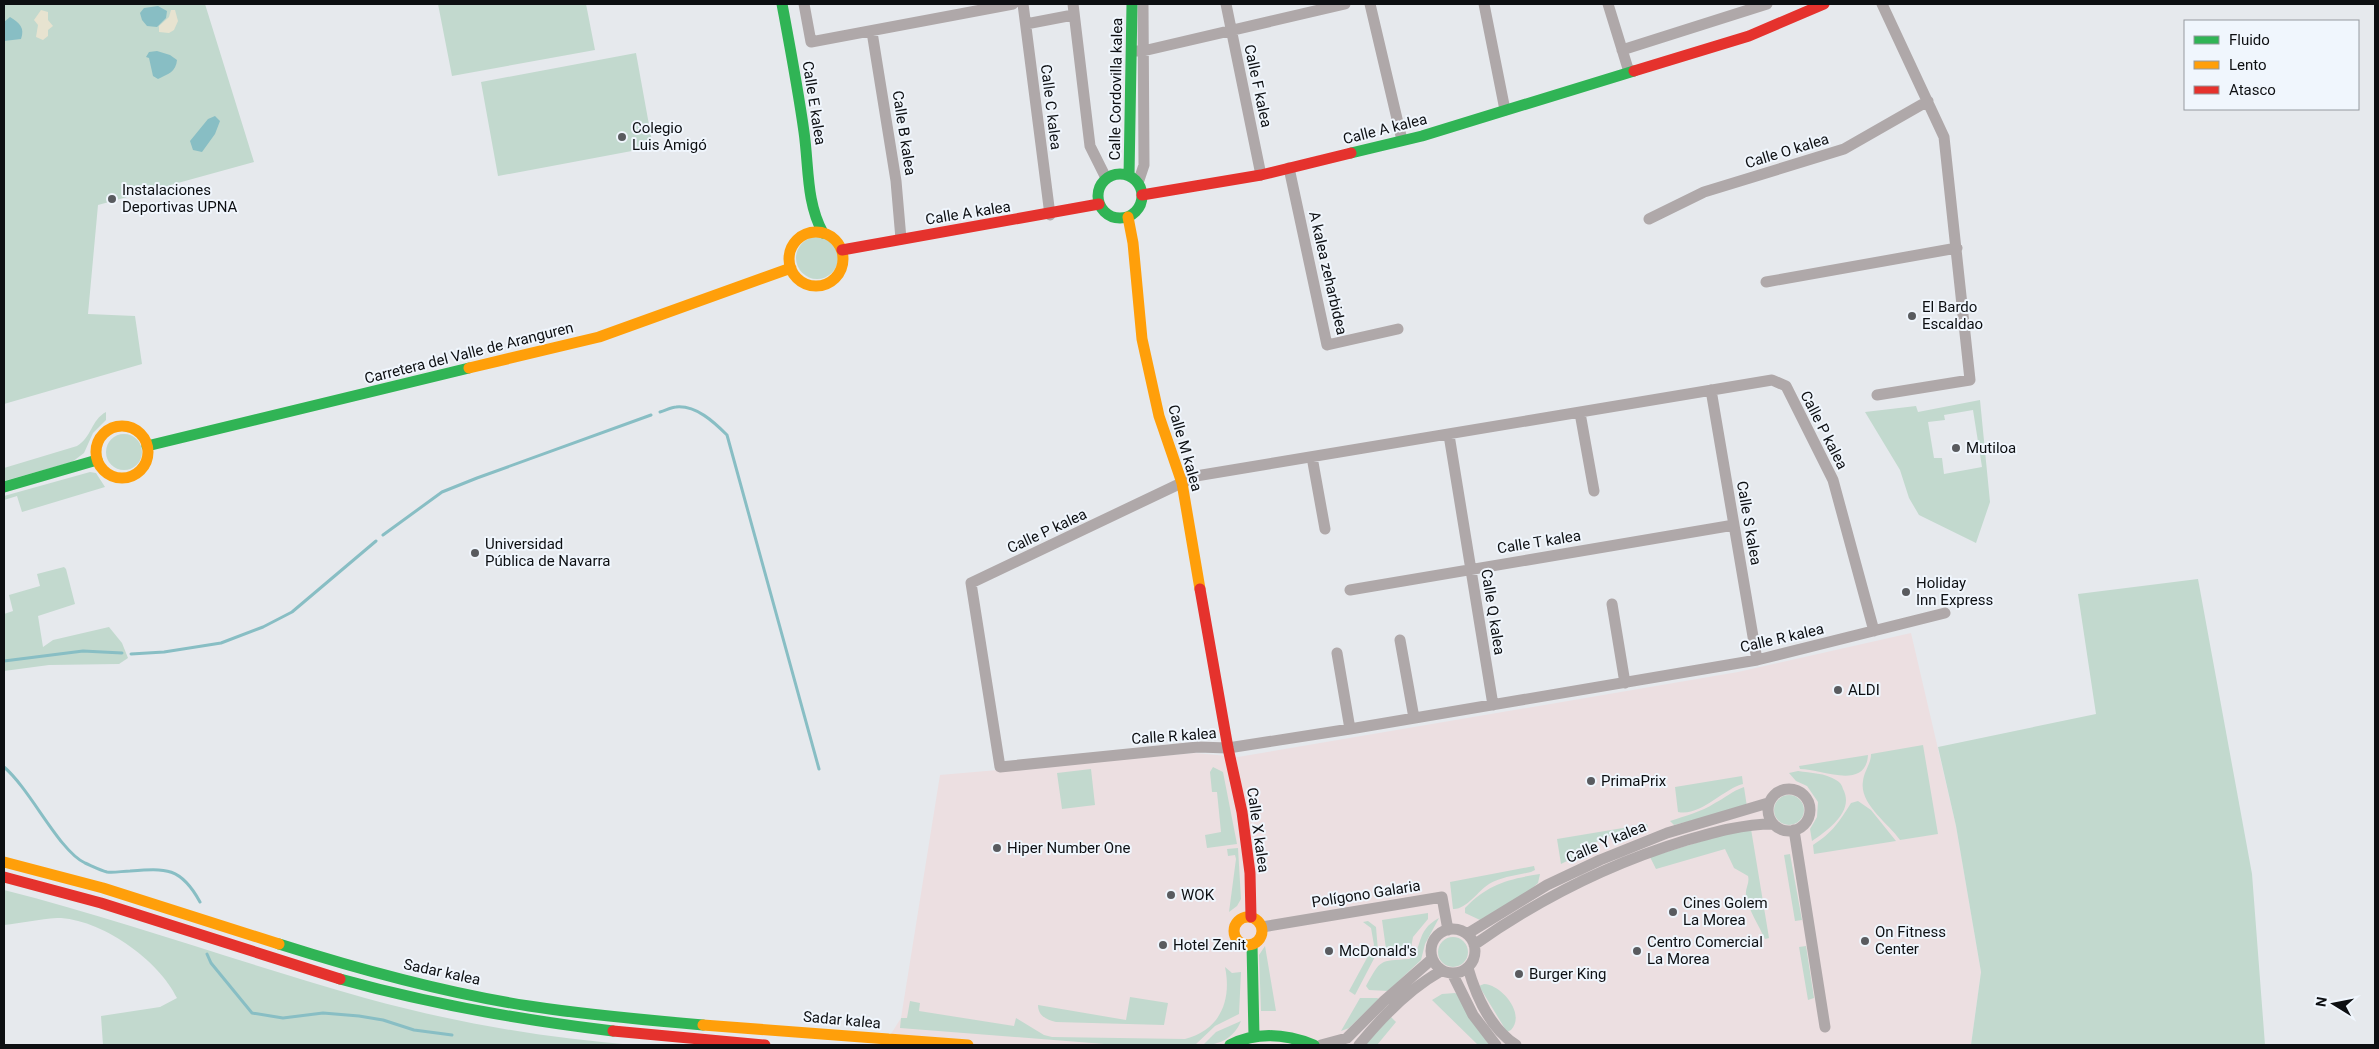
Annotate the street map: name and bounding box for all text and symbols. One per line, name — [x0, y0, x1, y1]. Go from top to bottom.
street label: Calle Cordovilla kalea — [1106, 18, 1126, 160]
legend — [2184, 20, 2359, 110]
text: Fluido — [2229, 31, 2270, 49]
street label: Calle F kalea — [1240, 43, 1276, 129]
text: Lento — [2229, 56, 2267, 74]
street label: Calle E kalea — [798, 60, 830, 146]
street label: Calle C kalea — [1037, 63, 1065, 151]
text: Atasco — [2229, 81, 2276, 99]
street label: Calle B kalea — [888, 89, 920, 177]
street label: Calle A kalea — [1341, 110, 1429, 148]
place label: Colegio Luis Amigó — [632, 119, 707, 154]
street label: Calle O kalea — [1743, 130, 1831, 172]
marker: Colegio Luis Amigó — [616, 131, 628, 143]
place label: Instalaciones Deportivas UPNA — [122, 181, 238, 216]
marker: Instalaciones Deportivas UPNA — [106, 193, 118, 205]
street label: Calle A kalea — [924, 197, 1012, 229]
street label: A kalea zeharbidea — [1305, 209, 1351, 337]
place label: El Bardo Escaldao — [1922, 298, 1983, 333]
marker: El Bardo Escaldao — [1906, 310, 1918, 322]
street label: Carretera del Valle de Aranguren — [363, 318, 575, 388]
street label: Calle P kalea — [1797, 388, 1851, 472]
street label: Calle M kalea — [1164, 403, 1206, 493]
place label: Mutiloa — [1966, 439, 2016, 457]
marker: Mutiloa — [1950, 442, 1962, 454]
street label: Calle S kalea — [1733, 480, 1765, 566]
street label: Calle P kalea — [1004, 505, 1090, 557]
street label: Calle T kalea — [1496, 527, 1582, 557]
place label: Universidad Pública de Navarra — [485, 535, 610, 570]
marker: Universidad Pública de Navarra — [469, 547, 481, 559]
street label: Calle Q kalea — [1477, 568, 1509, 656]
place label: Holiday Inn Express — [1916, 574, 1993, 609]
marker: Holiday Inn Express — [1900, 586, 1912, 598]
street label: Calle R kalea — [1738, 620, 1826, 656]
place label: ALDI — [1848, 681, 1880, 699]
marker: ALDI — [1832, 684, 1844, 696]
street label: Calle R kalea — [1131, 724, 1217, 748]
place label: PrimaPrix — [1601, 772, 1667, 790]
marker: PrimaPrix — [1585, 775, 1597, 787]
street label: Calle X kalea — [1243, 786, 1273, 874]
street label: Calle Y kalea — [1563, 817, 1649, 867]
place label: Hiper Number One — [1007, 839, 1130, 857]
marker: Hiper Number One — [991, 842, 1003, 854]
street label: Polígono Galaria — [1310, 877, 1422, 911]
place label: WOK — [1181, 886, 1215, 904]
marker: WOK — [1165, 889, 1177, 901]
place label: Cines Golem La Morea — [1683, 894, 1768, 929]
marker: Cines Golem La Morea — [1667, 906, 1679, 918]
place label: On Fitness Center — [1875, 923, 1946, 958]
place label: Centro Comercial La Morea — [1647, 933, 1763, 968]
marker: On Fitness Center — [1859, 935, 1871, 947]
place label: Hotel Zenit — [1173, 936, 1246, 954]
marker: Hotel Zenit — [1157, 939, 1169, 951]
place label: McDonald's — [1339, 942, 1417, 960]
marker: McDonald's — [1323, 945, 1335, 957]
marker: Centro Comercial La Morea — [1631, 945, 1643, 957]
street label: Sadar kalea — [402, 955, 482, 989]
place label: Burger King — [1529, 965, 1607, 983]
marker: Burger King — [1513, 968, 1525, 980]
north arrow — [2309, 979, 2359, 1029]
text: N — [2312, 995, 2330, 1008]
street label: Sadar kalea — [802, 1008, 882, 1032]

